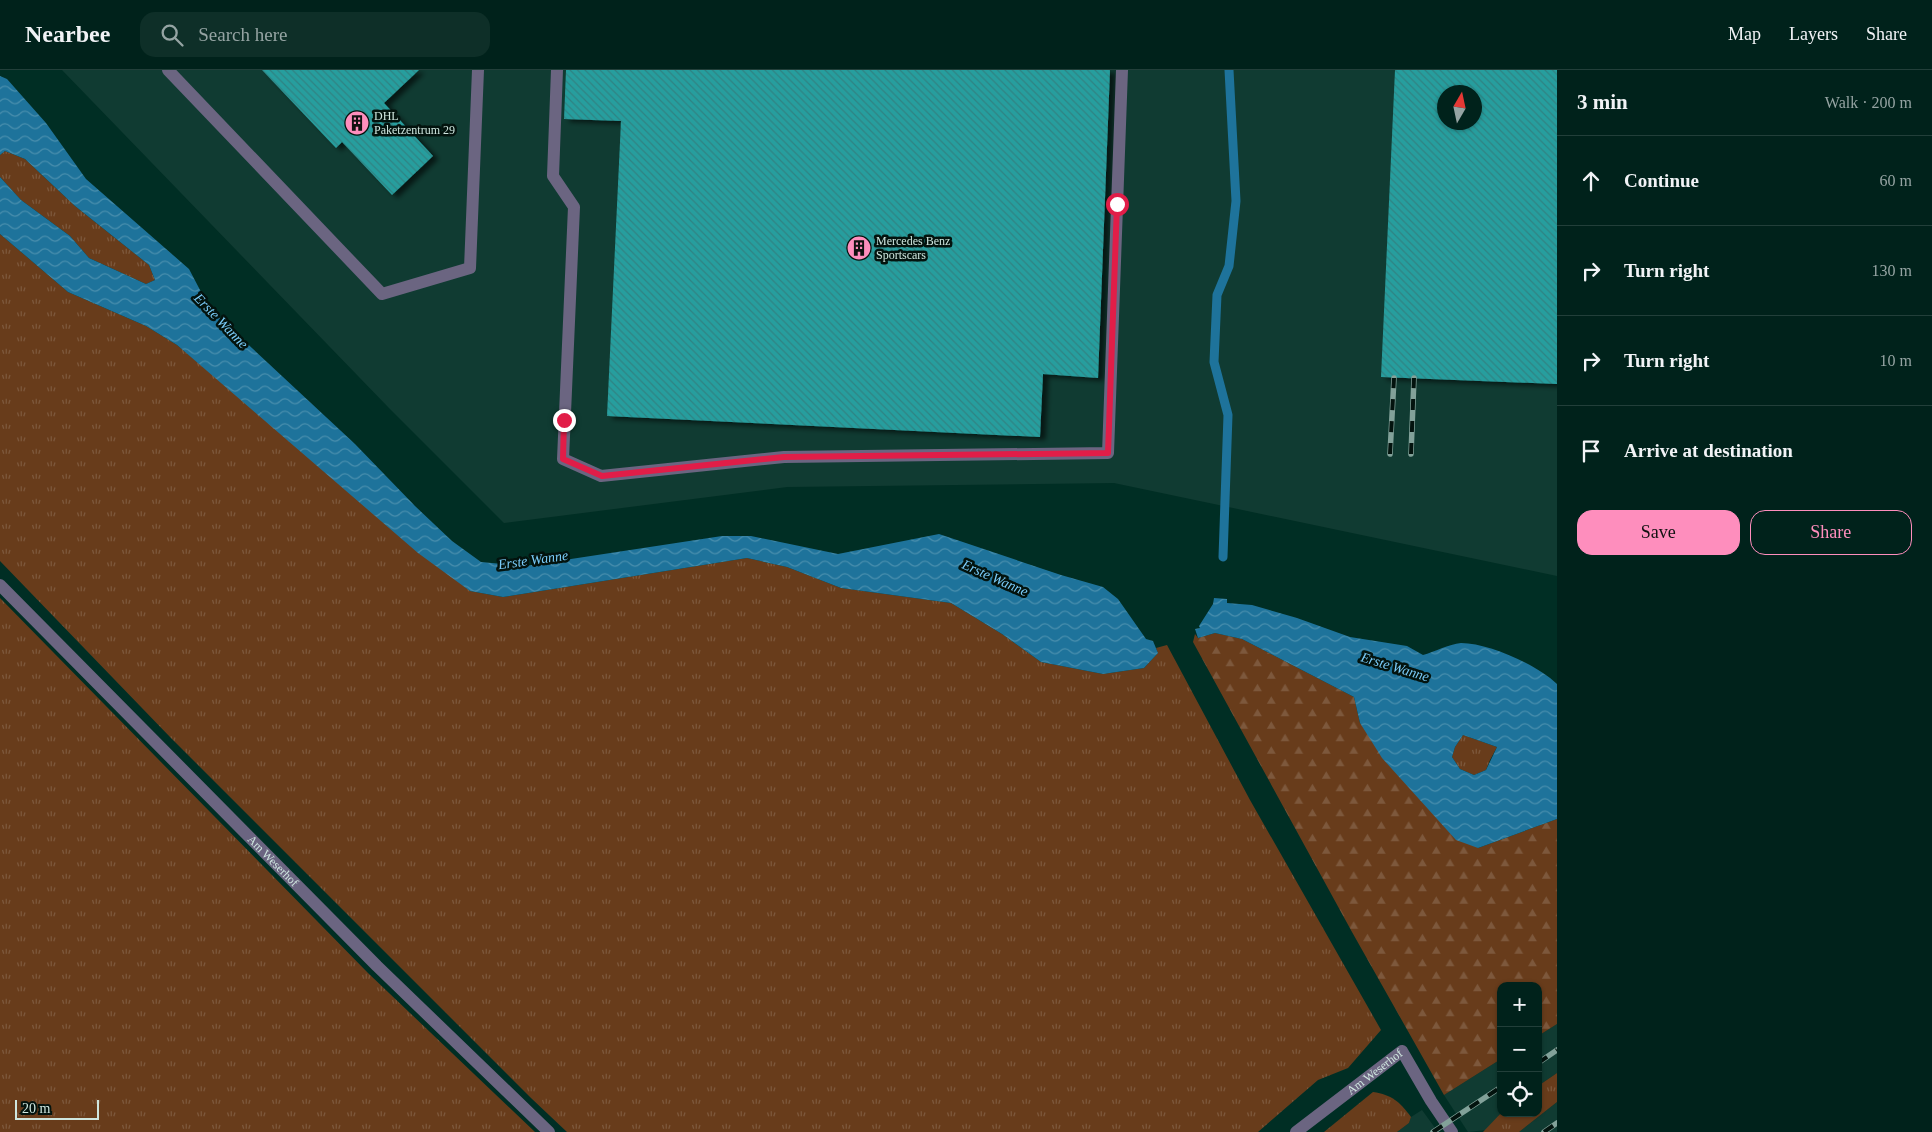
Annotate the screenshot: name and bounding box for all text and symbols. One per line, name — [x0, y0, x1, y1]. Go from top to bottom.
search box — [140, 12, 490, 57]
text: Nearbee — [25, 21, 110, 47]
icon: search — [158, 21, 186, 49]
text: Search here — [198, 24, 287, 45]
text: Map — [1728, 24, 1761, 44]
text: Layers — [1789, 24, 1838, 44]
text: Share — [1866, 24, 1907, 44]
north arrow — [1437, 85, 1482, 130]
text: 3 min — [1577, 90, 1628, 114]
text: Walk · 200 m — [1825, 94, 1912, 111]
place label: DHL Paketzentrum 29 — [374, 109, 455, 137]
building icon: DHL Paketzentrum 29 — [344, 110, 370, 136]
icon: ahead — [1577, 167, 1605, 195]
text: Continue — [1624, 170, 1699, 191]
text: 60 m — [1880, 172, 1912, 189]
route start — [1106, 193, 1129, 216]
place label: Mercedes Benz Sportscars — [876, 234, 950, 262]
building icon: Mercedes Benz Sportscars — [846, 235, 872, 261]
icon: right — [1577, 257, 1605, 285]
text: Turn right — [1624, 260, 1709, 281]
text: 130 m — [1872, 262, 1912, 279]
water label: Erste Wanne — [190, 290, 251, 352]
icon: right — [1577, 347, 1605, 375]
text: Turn right — [1624, 350, 1709, 371]
text: 10 m — [1880, 352, 1912, 369]
route end — [553, 409, 576, 432]
icon: arrive — [1577, 437, 1605, 465]
text: Arrive at destination — [1624, 440, 1793, 461]
button: Save — [1577, 510, 1740, 555]
button: Share — [1750, 510, 1912, 555]
water label: Erste Wanne — [496, 548, 569, 572]
water label: Erste Wanne — [959, 556, 1030, 599]
water label: Erste Wanne — [1358, 649, 1431, 685]
street label: Am Weserhof — [245, 832, 301, 889]
map controls — [1497, 982, 1542, 1117]
button: + — [1497, 982, 1542, 1027]
button: − — [1497, 1027, 1542, 1072]
street label: Am Weserhof — [1344, 1046, 1405, 1098]
button: locate — [1497, 1072, 1542, 1117]
scale bar — [15, 1097, 99, 1120]
text: 20 m — [22, 1101, 50, 1116]

